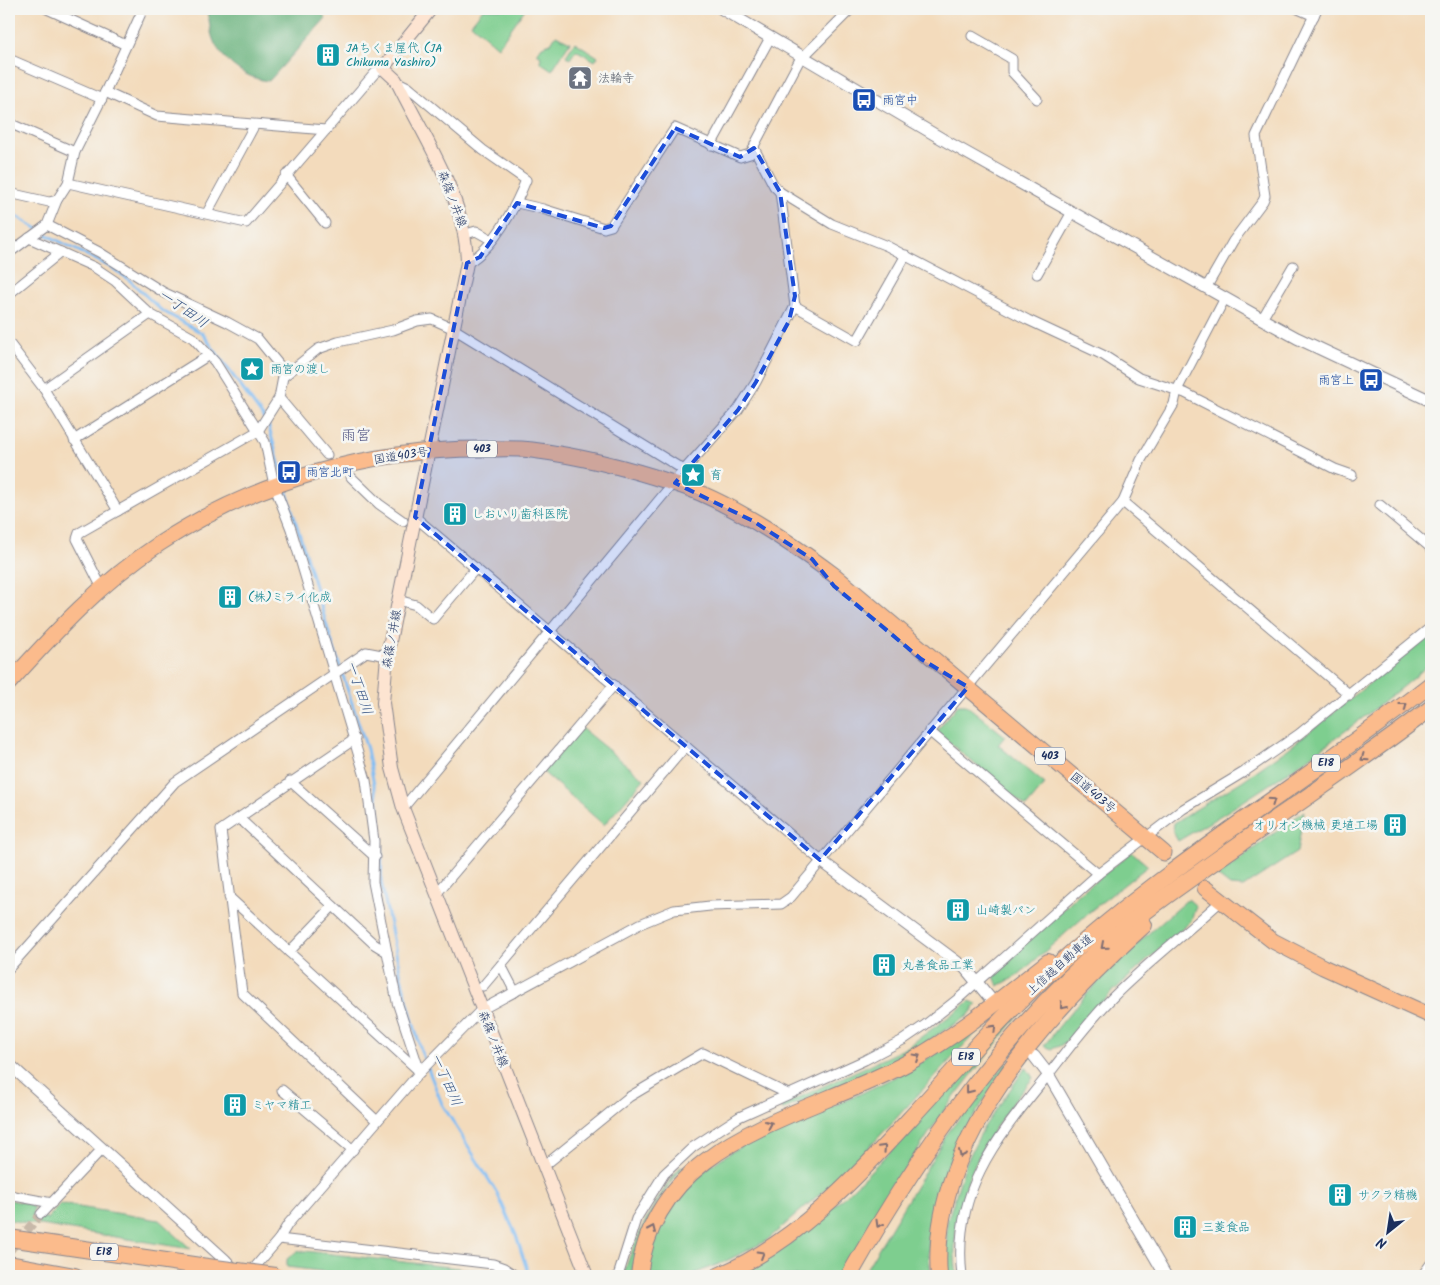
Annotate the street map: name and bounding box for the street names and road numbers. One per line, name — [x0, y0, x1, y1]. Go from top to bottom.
street label: 森篠ノ井線 — [432, 168, 472, 230]
road number: 403 — [467, 440, 497, 458]
street label: 国道403号 — [372, 442, 430, 470]
street label: 森篠ノ井線 — [377, 608, 407, 670]
road number: 403 — [1035, 748, 1065, 764]
road number: E18 — [1312, 754, 1340, 771]
street label: 国道403号 — [1066, 768, 1120, 818]
street label: 上信越自動車道 — [1022, 930, 1098, 1000]
street label: 森篠ノ井線 — [473, 1008, 513, 1070]
road number: E18 — [952, 1048, 980, 1066]
road number: E18 — [90, 1244, 118, 1260]

